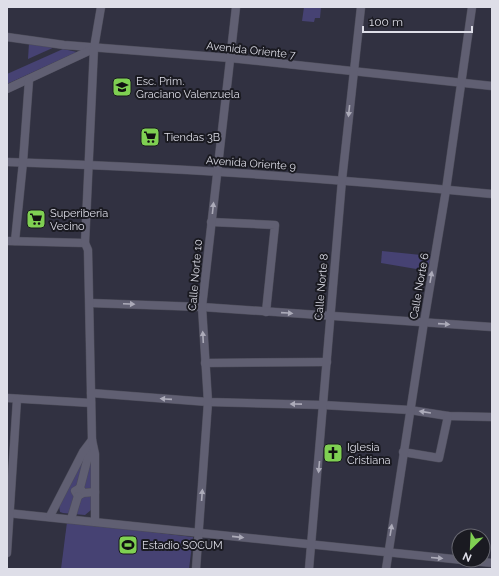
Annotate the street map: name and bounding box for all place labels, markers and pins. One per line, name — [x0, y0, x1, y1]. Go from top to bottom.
place label: Esc. Prim. Graciano Valenzuela — [136, 75, 240, 101]
school or university icon: Esc. Prim. Graciano Valenzuela — [111, 76, 133, 98]
supermarket icon: Tiendas 3B — [139, 126, 161, 148]
place label: Tiendas 3B — [164, 131, 220, 144]
place label: Superiberia Vecino — [50, 207, 108, 233]
supermarket icon: Superiberia Vecino — [25, 208, 47, 230]
place label: Iglesia Cristiana — [347, 441, 391, 467]
church icon: Iglesia Cristiana — [322, 442, 344, 464]
sports icon: Estadio SOCUM — [117, 534, 139, 556]
place label: Estadio SOCUM — [142, 539, 223, 552]

